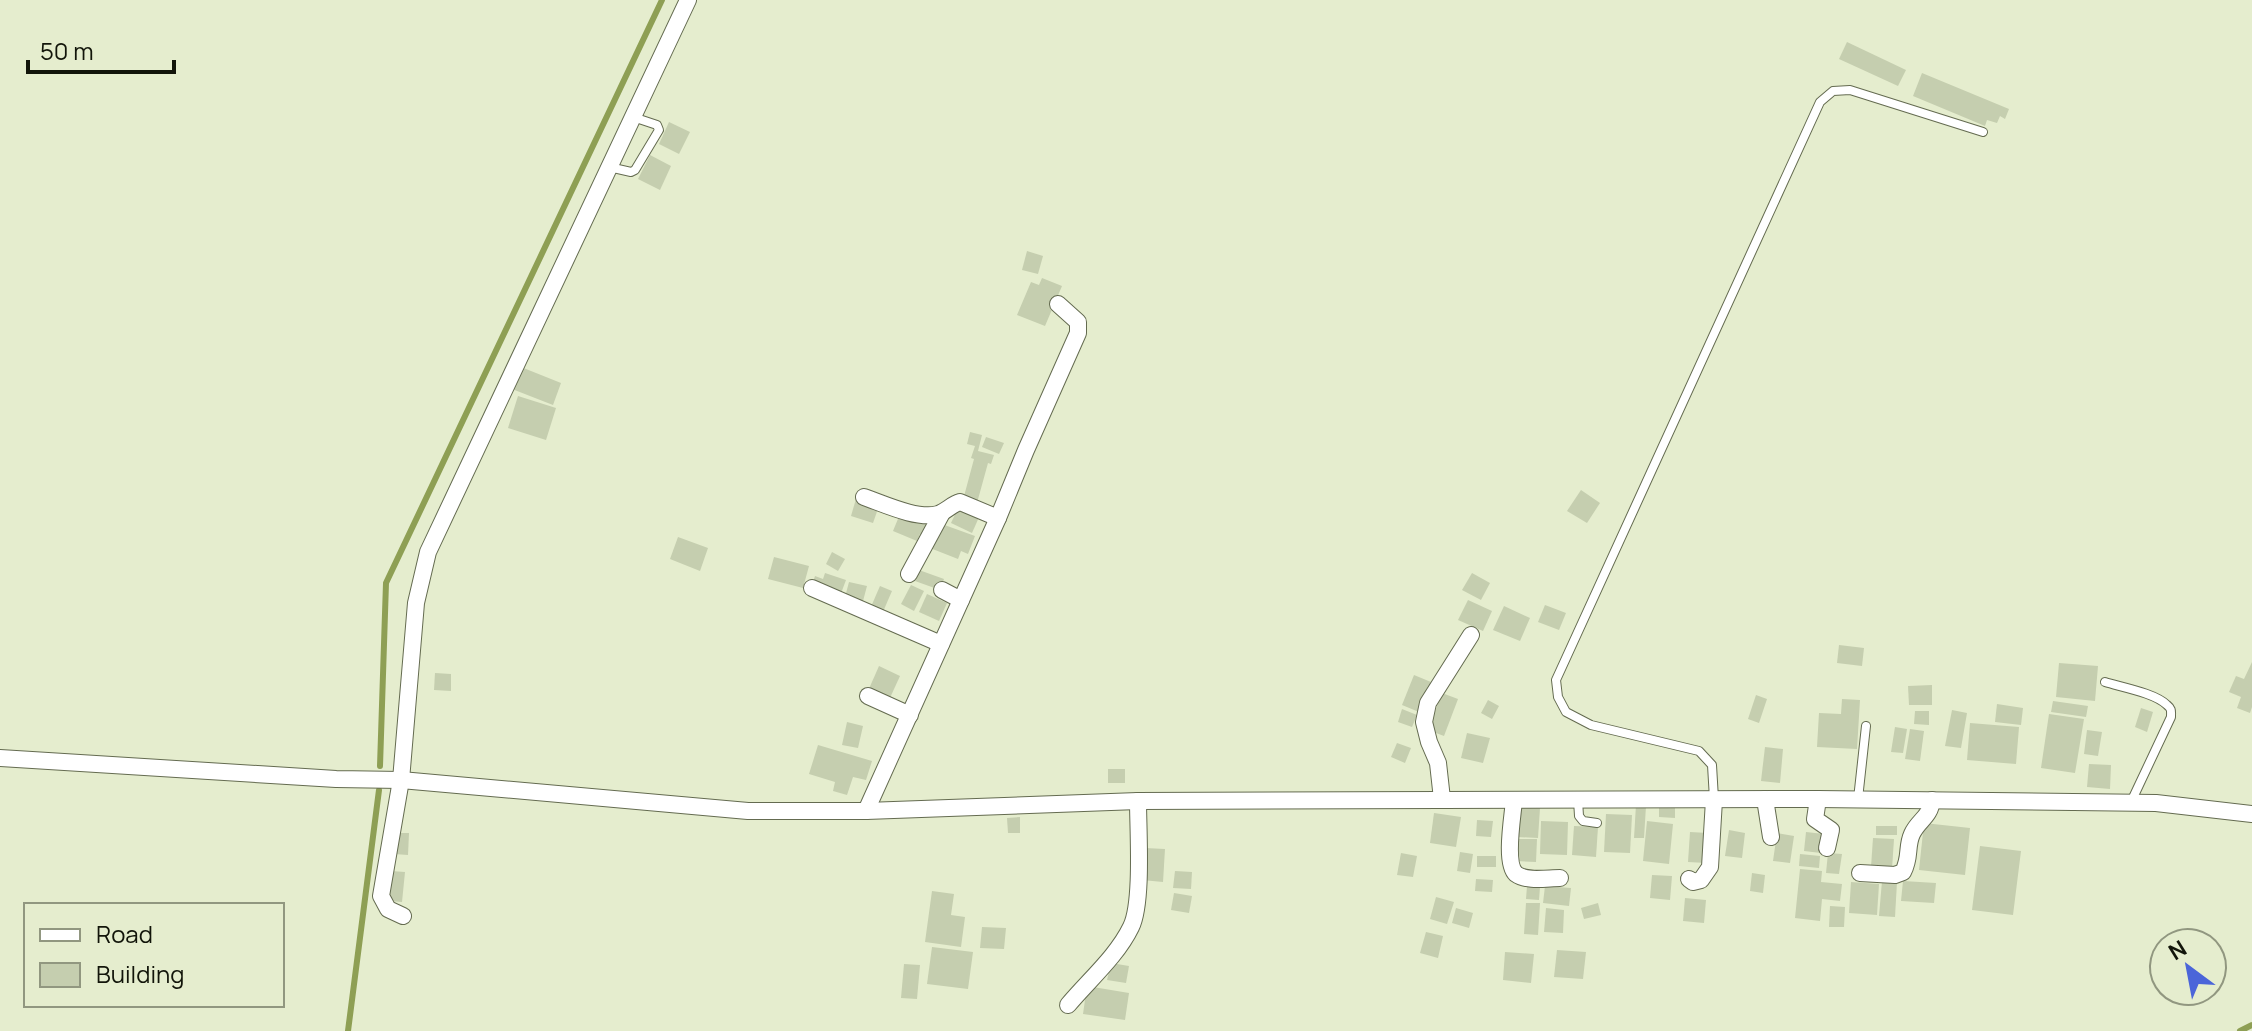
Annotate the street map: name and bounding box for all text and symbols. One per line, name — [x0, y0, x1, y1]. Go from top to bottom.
scale bar — [28, 24, 174, 74]
text: 50 m — [40, 34, 94, 67]
legend — [24, 903, 284, 1007]
text: Road — [96, 917, 153, 950]
north arrow — [2148, 927, 2228, 1007]
text: N — [2163, 933, 2192, 967]
text: Building — [96, 957, 184, 990]

